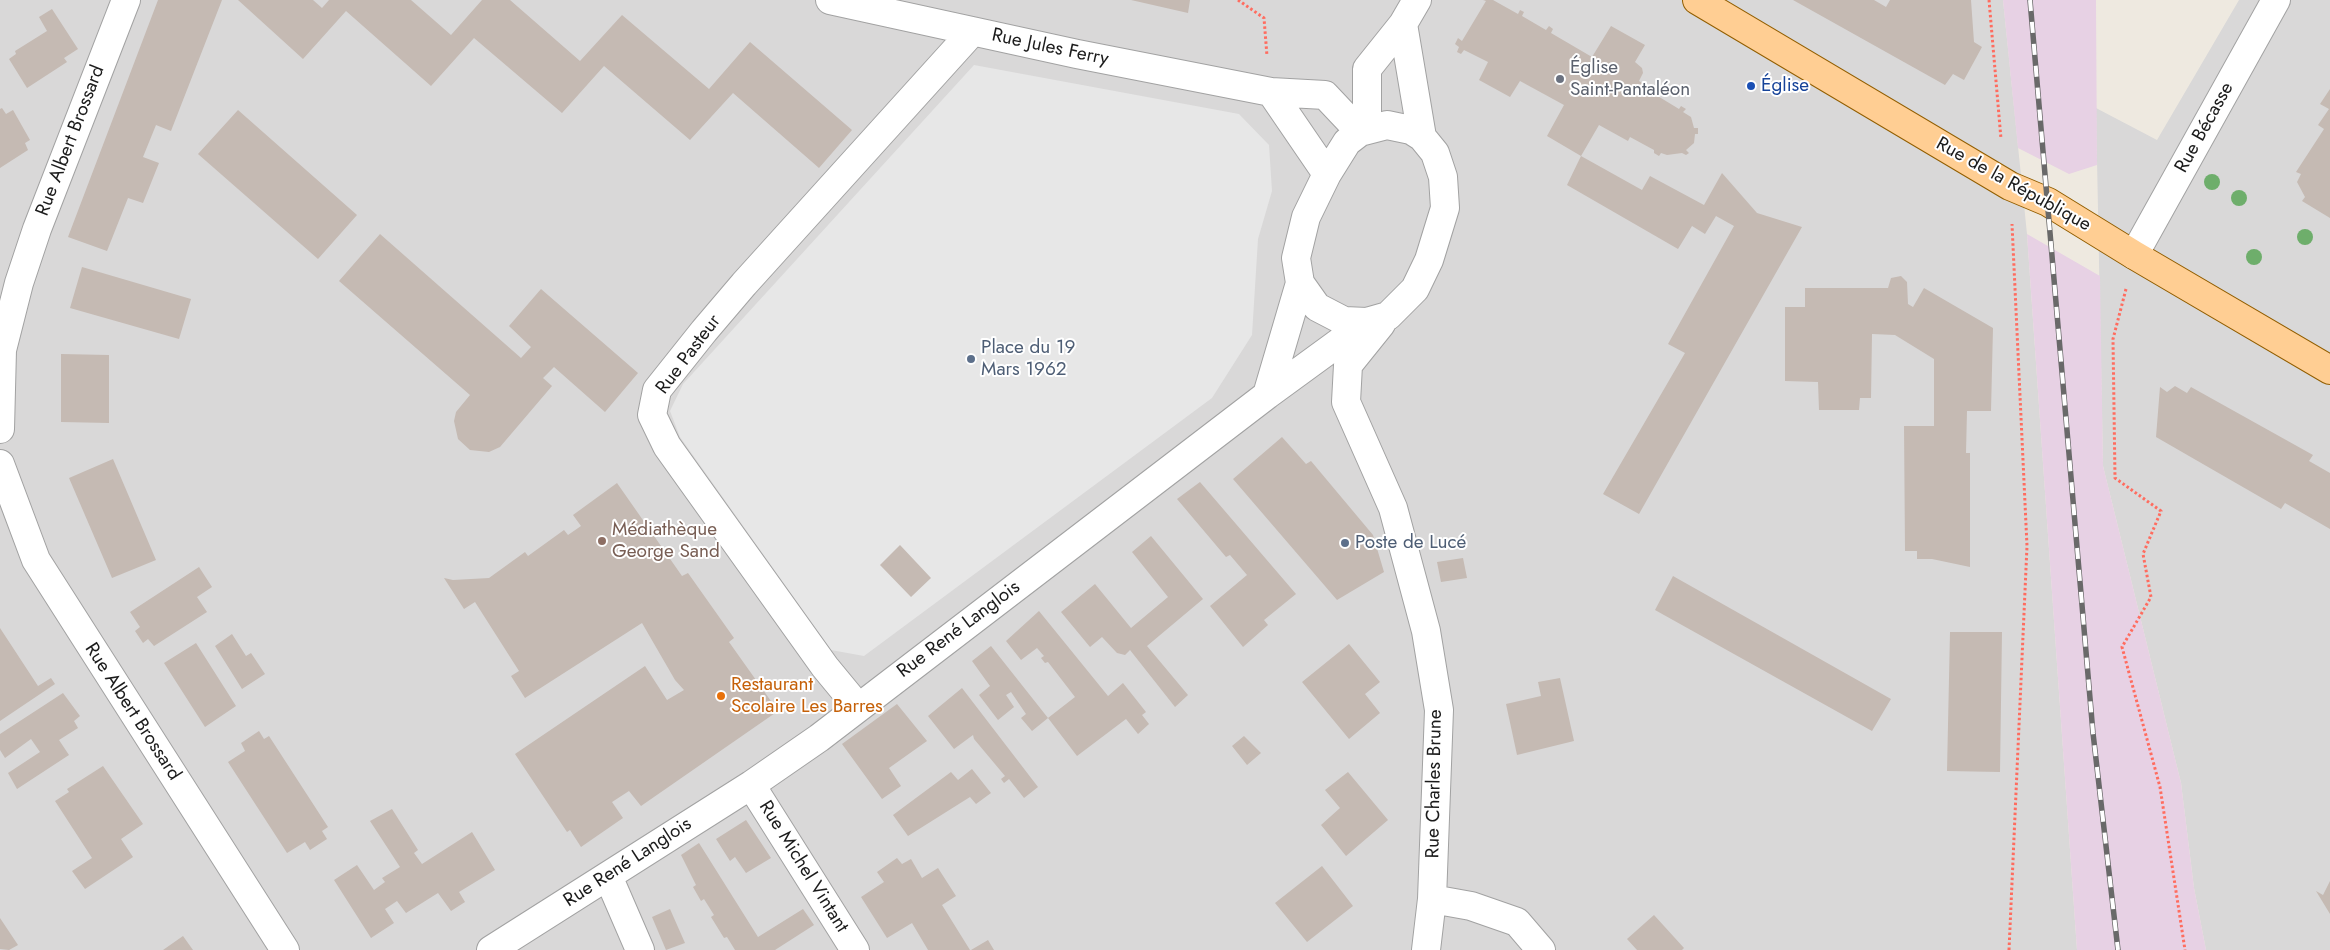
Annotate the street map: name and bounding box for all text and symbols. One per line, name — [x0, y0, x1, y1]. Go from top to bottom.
street label: Rue Jules Ferry — [990, 24, 1110, 72]
place label: Église Saint-Pantaléon — [1570, 57, 1690, 101]
street label: Rue Albert Brossard — [32, 63, 110, 219]
marker: Église Saint-Pantaléon — [1554, 73, 1566, 85]
place label: Église — [1761, 75, 1809, 97]
street label: Rue Bécasse — [2171, 79, 2239, 177]
marker: Église — [1745, 80, 1757, 92]
street label: Rue de la République — [1932, 133, 2094, 237]
street label: Rue Pasteur — [652, 311, 726, 399]
place label: Place du 19 Mars 1962 — [981, 337, 1075, 381]
marker: Place du 19 Mars 1962 — [965, 353, 977, 365]
place label: Médiathèque George Sand — [612, 519, 720, 563]
place label: Poste de Lucé — [1355, 532, 1466, 554]
marker: Médiathèque George Sand — [596, 535, 608, 547]
marker: Poste de Lucé — [1339, 537, 1351, 549]
street label: Rue René Langlois — [893, 576, 1025, 684]
street label: Rue Albert Brossard — [79, 639, 185, 785]
place label: Restaurant Scolaire Les Barres — [731, 674, 883, 718]
marker: Restaurant Scolaire Les Barres — [715, 690, 727, 702]
street label: Rue Charles Brune — [1422, 709, 1448, 859]
street label: Rue Michel Vintant — [753, 797, 853, 937]
street label: Rue René Langlois — [560, 813, 696, 913]

